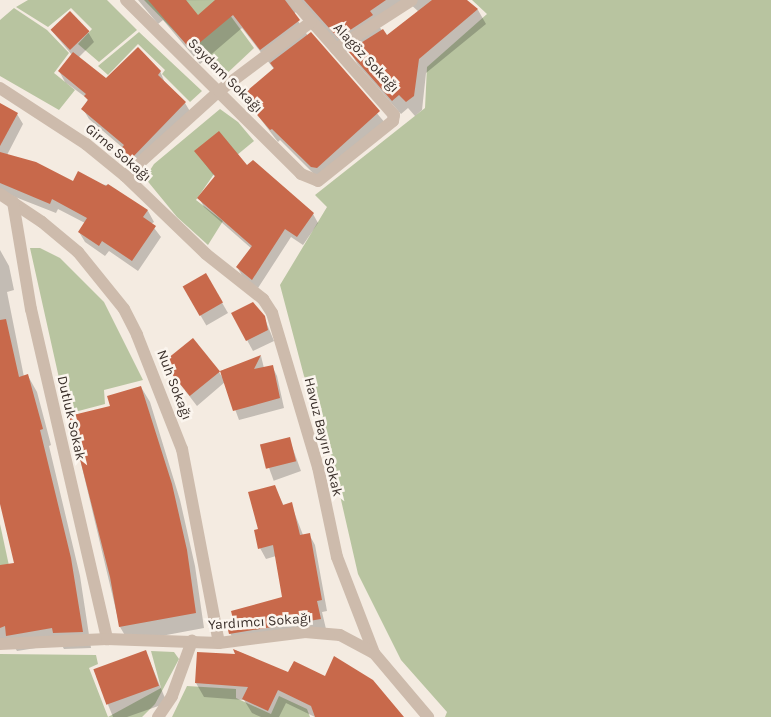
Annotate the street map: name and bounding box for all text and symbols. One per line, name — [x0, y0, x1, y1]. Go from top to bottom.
street label: Alagöz Sokağı — [330, 20, 402, 96]
street label: Saydam Sokağı — [184, 35, 266, 117]
street label: Girne Sokağı — [82, 121, 154, 185]
street label: Nuh Sokağı — [153, 348, 195, 422]
street label: Dutluk Sokak — [53, 374, 89, 462]
street label: Havuz Bayırı Sokak — [300, 376, 346, 498]
street label: Yardımcı Sokağı — [208, 610, 312, 634]

